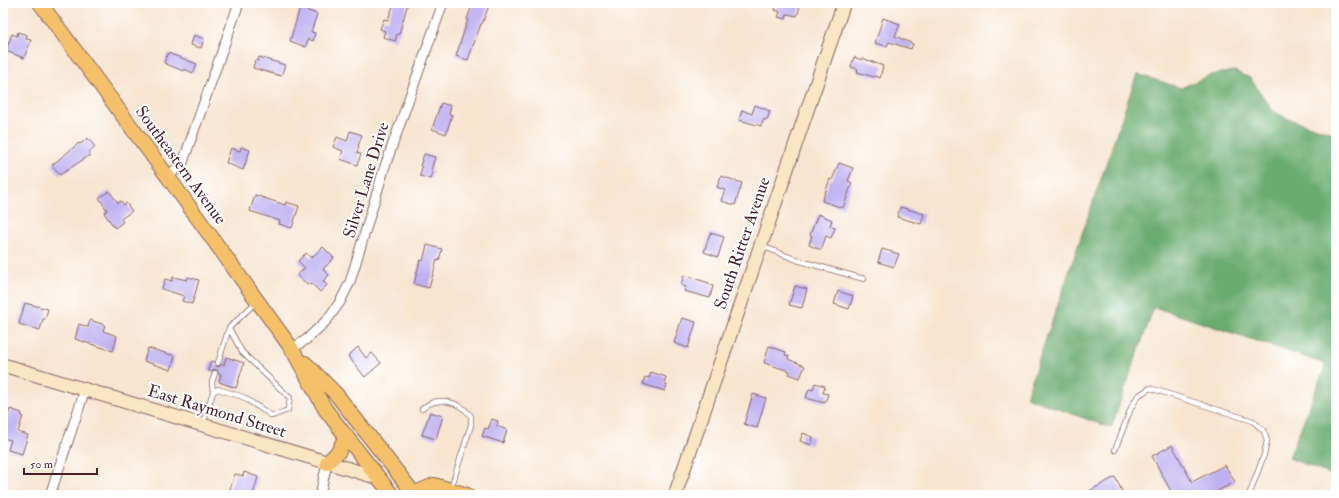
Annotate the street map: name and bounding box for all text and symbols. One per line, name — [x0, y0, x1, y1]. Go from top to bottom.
street label: Southeastern Avenue — [131, 102, 231, 228]
street label: Silver Lane Drive — [338, 120, 394, 240]
street label: South Ritter Avenue — [710, 174, 774, 312]
street label: East Raymond Street — [145, 380, 289, 443]
scale bar — [24, 450, 97, 476]
text: 50 m — [30, 457, 54, 472]

